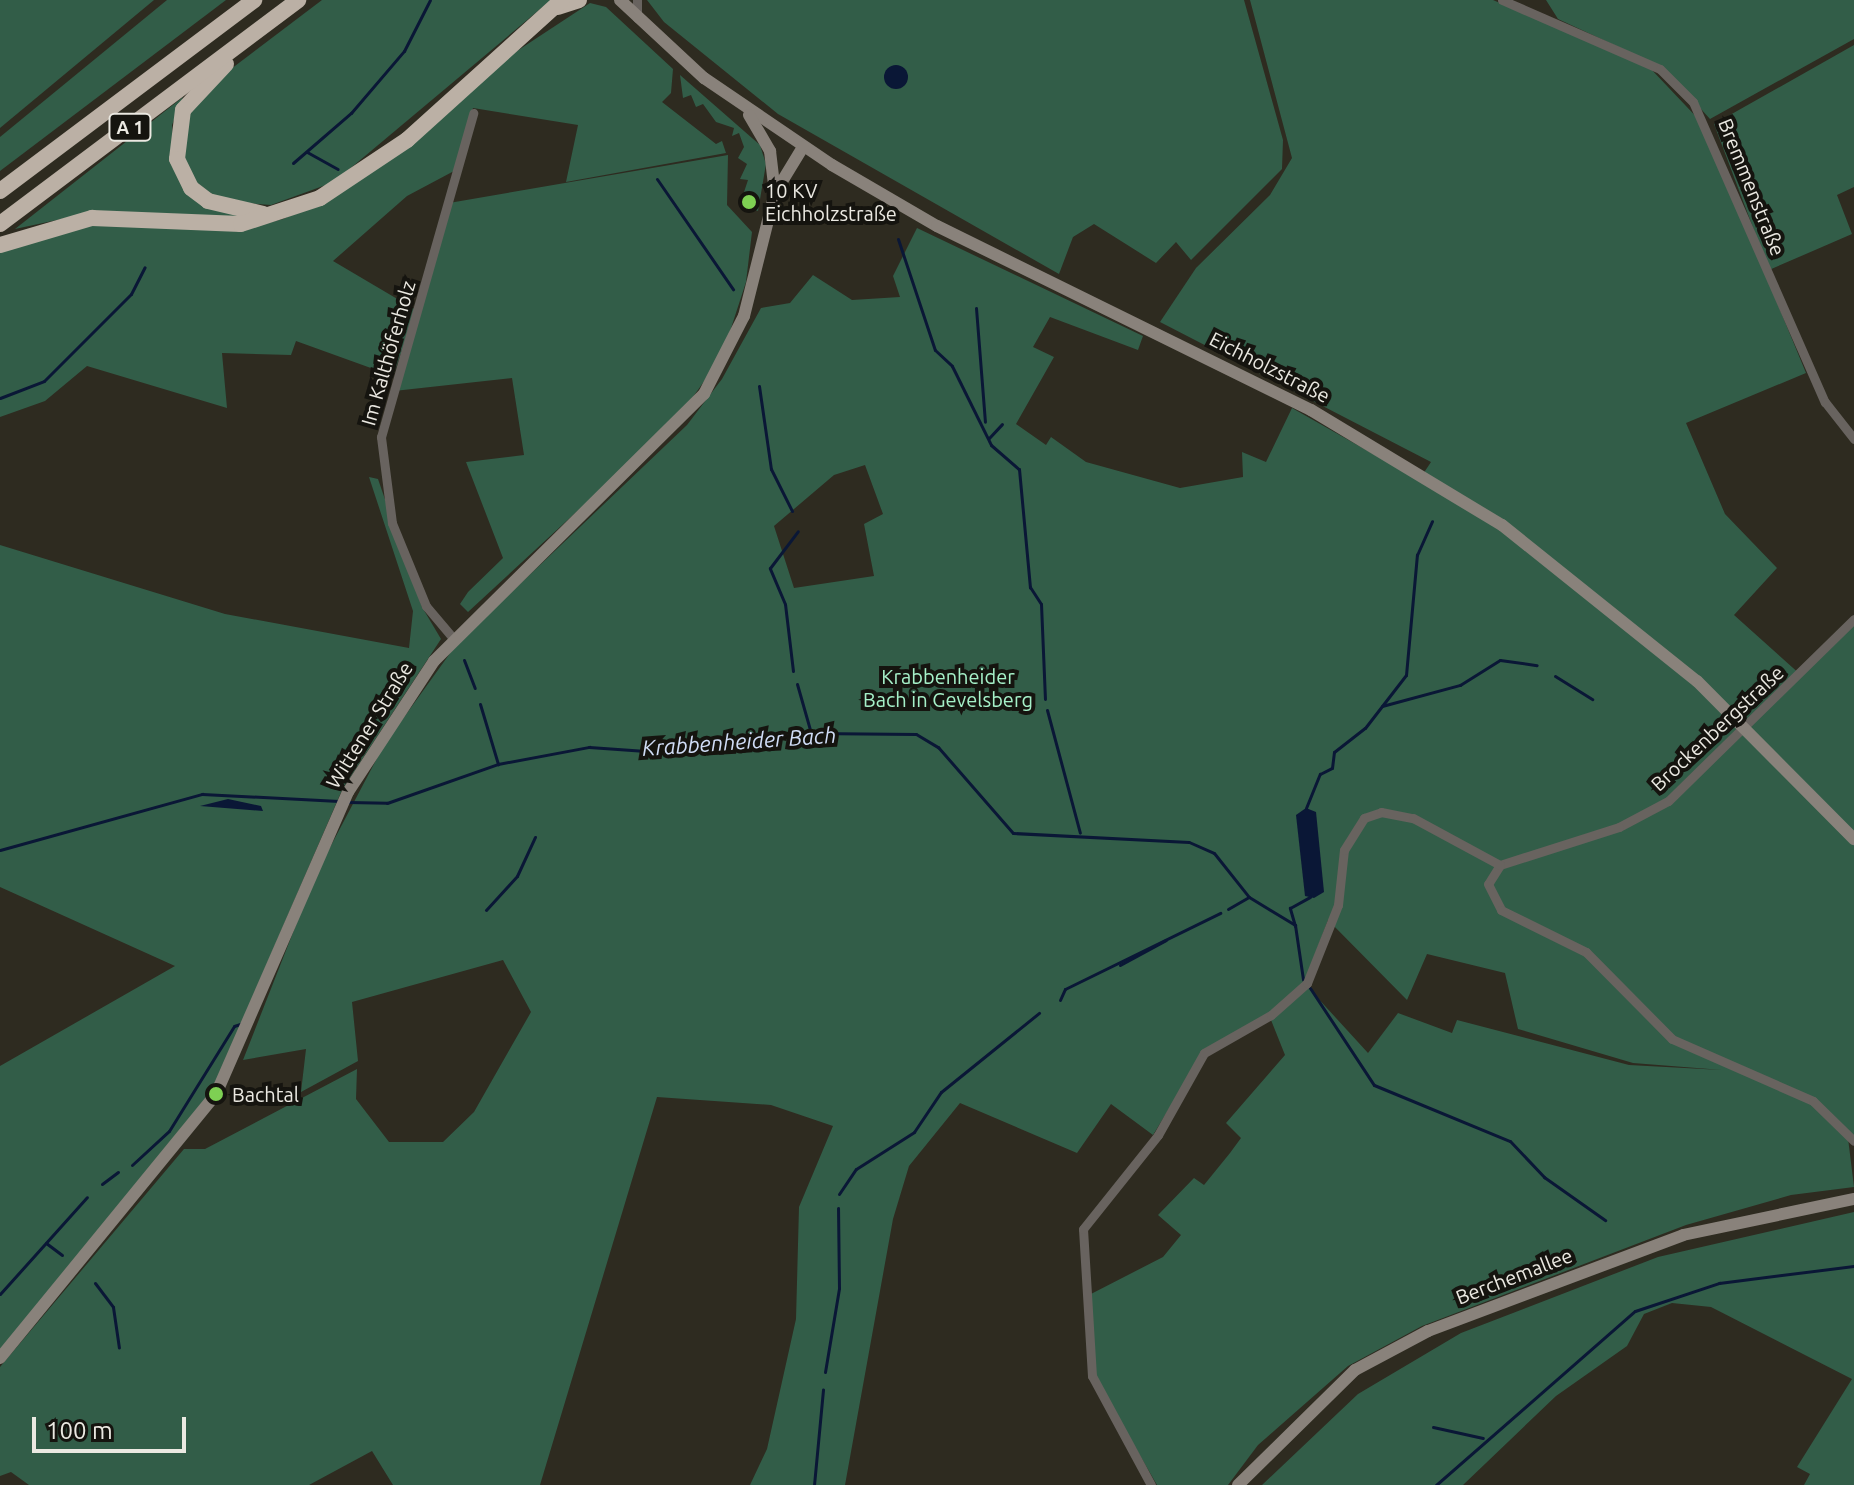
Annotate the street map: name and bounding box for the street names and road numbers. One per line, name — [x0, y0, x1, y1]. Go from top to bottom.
road number: A 1 — [108, 113, 152, 141]
street label: Bremmenstraße — [1714, 115, 1790, 259]
street label: Im Kalthöferholz — [356, 278, 420, 428]
street label: Eichholzstraße — [1206, 326, 1334, 408]
street label: Wittener Straße — [321, 657, 417, 793]
street label: Brockenbergstraße — [1646, 660, 1788, 796]
street label: Berchemallee — [1452, 1243, 1576, 1309]

